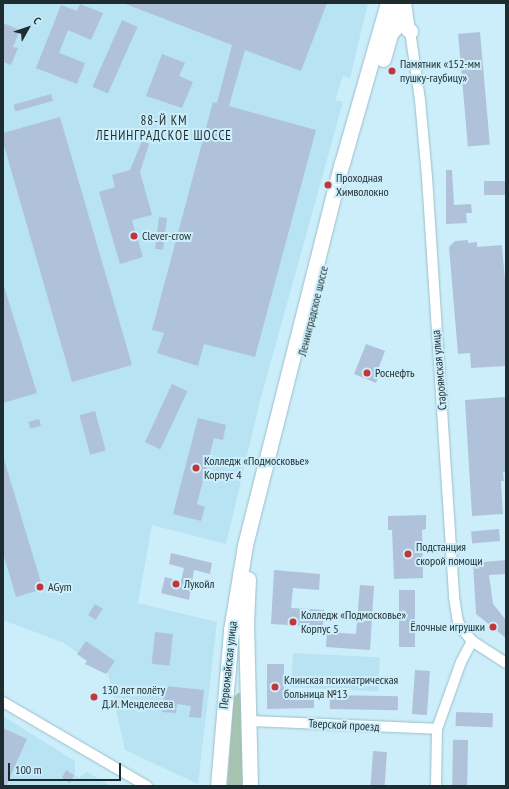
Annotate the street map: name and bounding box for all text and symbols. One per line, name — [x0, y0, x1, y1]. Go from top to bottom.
north arrow — [8, 8, 48, 48]
text: С — [30, 14, 44, 27]
place label: Памятник «152-мм пушку-гаубицу» — [400, 57, 480, 85]
marker: Памятник «152-мм пушку-гаубицу» — [387, 66, 397, 76]
district label: 88-Й КМ ЛЕНИНГРАДСКОЕ ШОССЕ — [96, 114, 232, 145]
place label: Проходная Химволокно — [336, 171, 389, 199]
marker: Проходная Химволокно — [323, 180, 333, 190]
place label: Clever-crow — [142, 229, 191, 243]
marker: Clever-crow — [129, 231, 139, 241]
street label: Ленинградское шоссе — [295, 264, 331, 358]
street label: Староямская улица — [428, 329, 450, 411]
place label: Роснефть — [375, 366, 414, 380]
marker: Роснефть — [362, 368, 372, 378]
place label: Колледж «Подмосковье» Корпус 4 — [204, 454, 309, 482]
marker: Колледж «Подмосковье» Корпус 4 — [191, 463, 201, 473]
place label: Подстанция скорой помощи — [416, 540, 483, 568]
marker: Подстанция скорой помощи — [403, 549, 413, 559]
place label: Лукойл — [184, 577, 214, 591]
marker: Лукойл — [171, 579, 181, 589]
place label: AGym — [48, 580, 72, 594]
marker: AGym — [35, 582, 45, 592]
place label: Колледж «Подмосковье» Корпус 5 — [301, 608, 406, 636]
marker: Колледж «Подмосковье» Корпус 5 — [288, 617, 298, 627]
street label: Первомайская улица — [216, 620, 240, 710]
place label: Ёлочные игрушки — [410, 620, 485, 634]
marker: Ёлочные игрушки — [488, 622, 498, 632]
place label: Клинская психиатрическая больница №13 — [284, 673, 398, 701]
marker: Клинская психиатрическая больница №13 — [269, 681, 281, 693]
place label: 130 лет полёту Д.И. Менделеева — [102, 683, 174, 711]
marker: 130 лет полёту Д.И. Менделеева — [89, 692, 99, 702]
street label: Тверской проезд — [308, 716, 380, 734]
scale bar — [10, 755, 123, 781]
text: 100 m — [15, 762, 42, 777]

